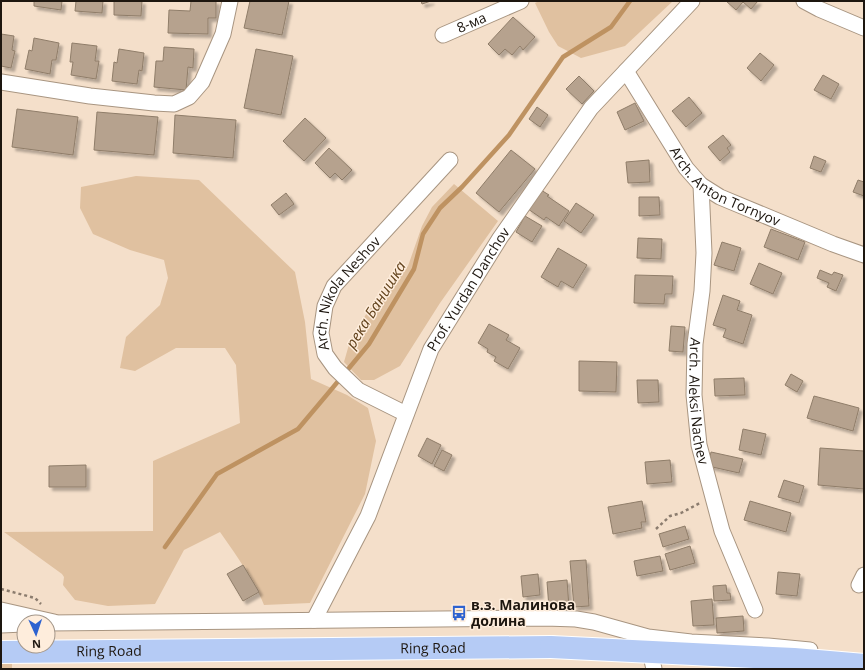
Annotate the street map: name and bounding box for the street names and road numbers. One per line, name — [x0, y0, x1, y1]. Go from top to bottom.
street label: 8-ма — [453, 7, 489, 37]
street label: Arch. Anton Tornyov — [666, 143, 783, 230]
street label: Prof. Yurdan Danchov — [422, 223, 514, 355]
street label: Arch. Nikola Neshov — [311, 232, 384, 352]
street label: Arch. Aleksi Nachev — [685, 337, 714, 466]
street label: Ring Road — [400, 638, 466, 657]
street label: Ring Road — [76, 641, 142, 660]

